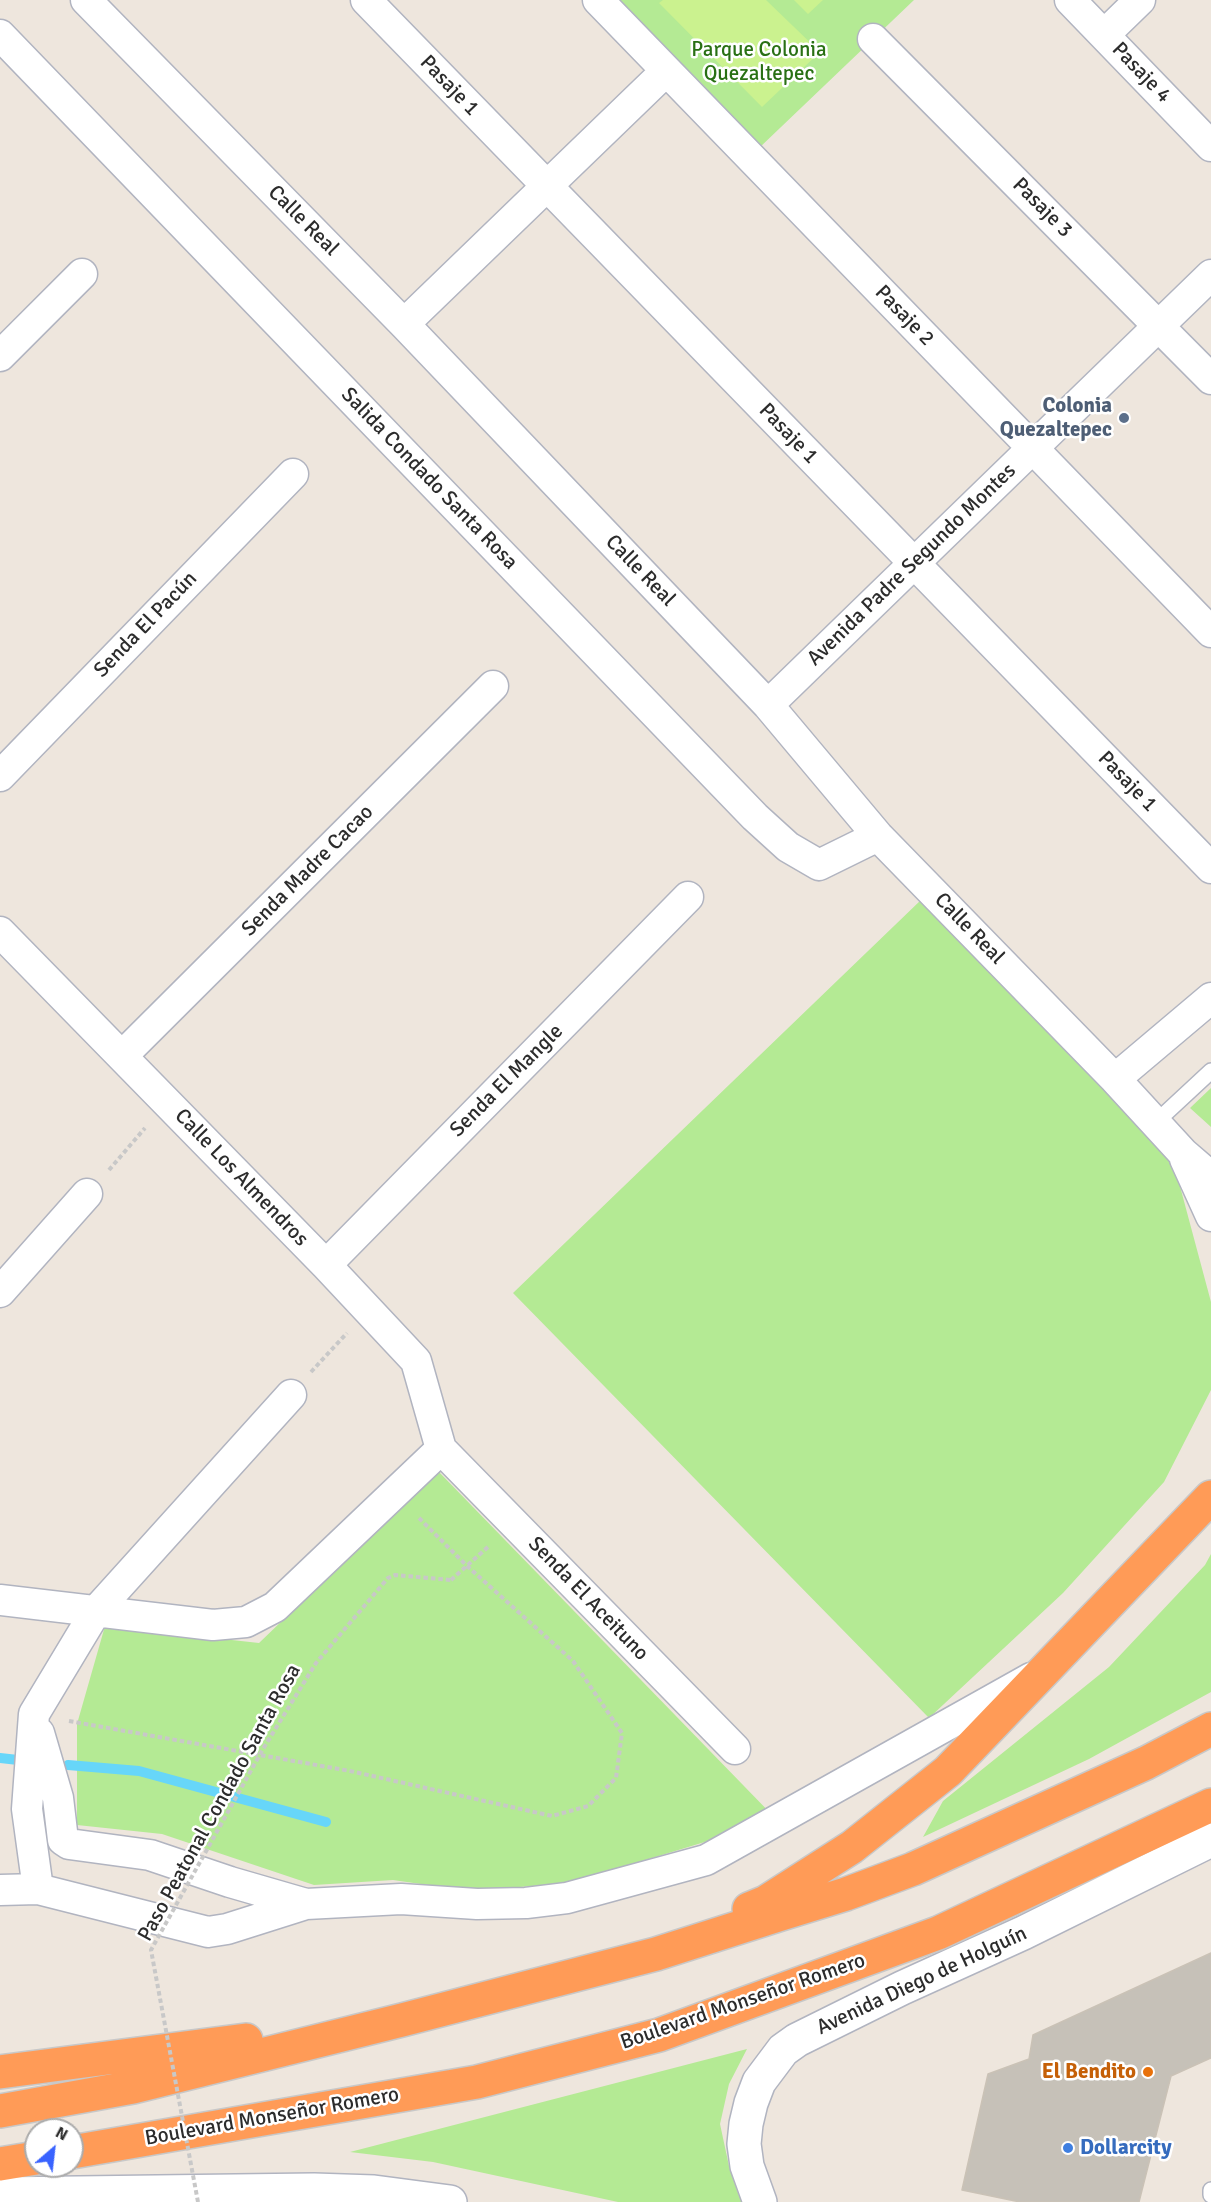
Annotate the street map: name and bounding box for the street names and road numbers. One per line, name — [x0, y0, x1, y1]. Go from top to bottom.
street label: Pasaje 4 — [1106, 38, 1176, 108]
street label: Pasaje 1 — [414, 51, 484, 121]
street label: Pasaje 3 — [1007, 173, 1077, 243]
street label: Calle Real — [262, 180, 344, 262]
street label: Pasaje 2 — [869, 281, 939, 351]
street label: Salida Condado Santa Rosa — [335, 383, 523, 575]
street label: Pasaje 1 — [753, 399, 823, 469]
street label: Avenida Padre Segundo Montes — [802, 459, 1022, 671]
street label: Calle Real — [600, 530, 680, 612]
street label: Senda El Pacún — [89, 567, 203, 683]
street label: Pasaje 1 — [1092, 747, 1162, 817]
street label: Senda Madre Cacao — [237, 800, 379, 942]
street label: Calle Real — [929, 888, 1009, 970]
street label: Senda El Mangle — [445, 1019, 569, 1143]
street label: Calle Los Almendros — [169, 1104, 313, 1252]
street label: Senda El Aceituno — [523, 1532, 653, 1666]
street label: Paso Peatonal Condado Santa Rosa — [133, 1660, 307, 1946]
street label: Avenida Diego de Holguín — [813, 1921, 1031, 2041]
street label: Boulevard Monseñor Romero — [617, 1948, 869, 2056]
street label: Boulevard Monseñor Romero — [143, 2082, 401, 2152]

